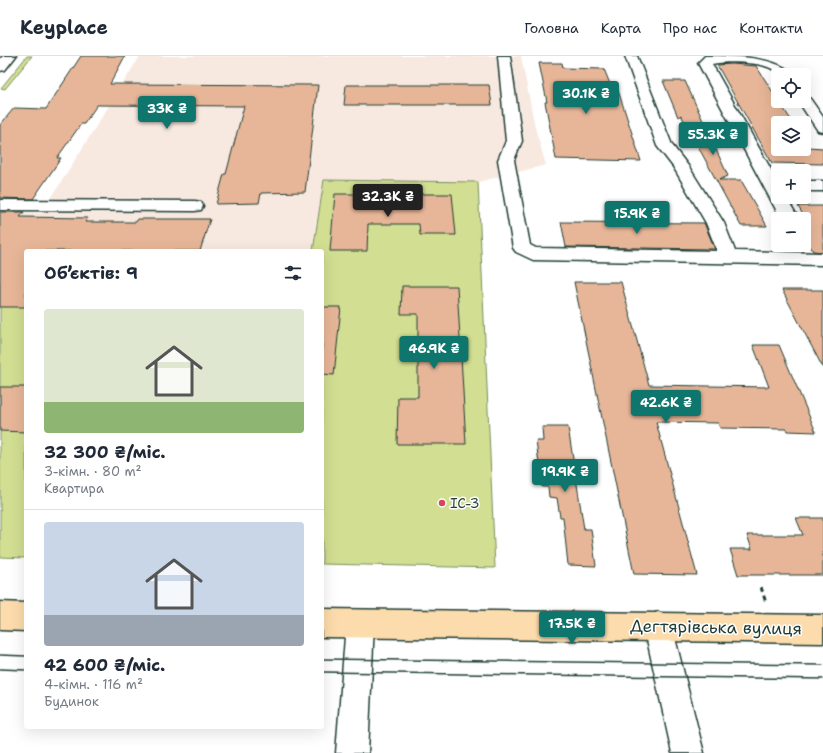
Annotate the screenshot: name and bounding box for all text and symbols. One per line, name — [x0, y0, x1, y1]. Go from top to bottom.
text: Keyplace — [20, 15, 108, 40]
text: Головна — [524, 19, 579, 37]
text: Карта — [601, 19, 641, 37]
text: Про нас — [663, 19, 717, 37]
text: Контакти — [739, 19, 803, 37]
map controls — [771, 68, 811, 252]
button: locate — [771, 68, 811, 108]
pin: 30.1K ₴ — [549, 81, 623, 115]
text: 30.1K ₴ — [562, 85, 610, 102]
pin: 33K ₴ — [139, 96, 195, 130]
text: 33K ₴ — [147, 100, 187, 117]
button: layers — [771, 116, 811, 156]
pin: 55.3K ₴ — [676, 122, 750, 156]
text: 55.3K ₴ — [688, 126, 738, 143]
button: + — [771, 164, 811, 204]
pin: 32.3K ₴ — [351, 184, 425, 218]
text: 32.3K ₴ — [362, 188, 414, 205]
pin: 15.9K ₴ — [600, 201, 674, 235]
text: 15.9K ₴ — [614, 205, 660, 222]
button: − — [771, 212, 811, 252]
text: Об’єктів: 9 — [44, 262, 138, 284]
icon: filters — [282, 262, 304, 284]
icon: home — [138, 335, 210, 407]
pin: 46.9K ₴ — [397, 336, 471, 370]
text: 46.9K ₴ — [408, 340, 460, 357]
pin: 42.6K ₴ — [629, 390, 703, 424]
text: 42.6K ₴ — [640, 394, 692, 411]
text: 32 300 ₴/міс. — [44, 441, 166, 463]
pin: 19.9K ₴ — [528, 459, 602, 493]
text: 3-кімн. · 80 m² — [44, 463, 142, 480]
text: 19.9K ₴ — [541, 463, 589, 480]
text: Квартира — [44, 480, 104, 497]
place label: ІС-3 — [450, 494, 480, 512]
marker: ІС-3 — [437, 498, 447, 508]
icon: home — [138, 548, 210, 620]
pin: 17.5K ₴ — [535, 611, 609, 645]
text: 17.5K ₴ — [548, 615, 596, 632]
street label: Дегтярівська вулиця — [630, 615, 802, 639]
text: 42 600 ₴/міс. — [44, 654, 165, 676]
text: 4-кімн. · 116 m² — [44, 676, 143, 693]
text: Будинок — [44, 693, 99, 710]

